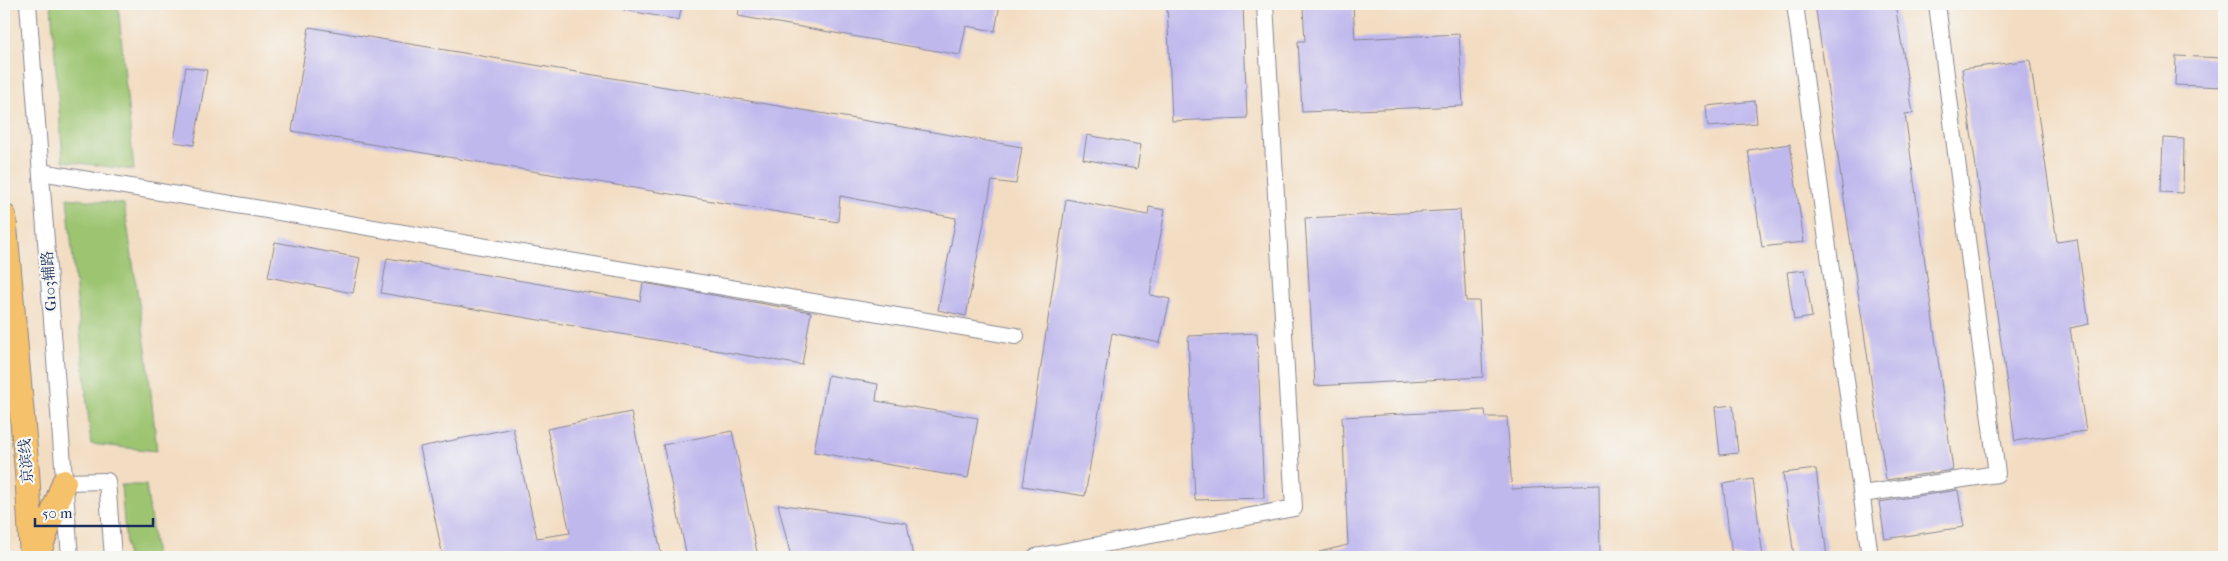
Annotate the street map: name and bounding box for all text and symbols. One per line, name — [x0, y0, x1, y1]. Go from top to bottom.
street label: G103辅路 — [38, 250, 60, 312]
street label: 京滨线 — [15, 438, 37, 484]
scale bar — [35, 496, 152, 528]
text: 50 m — [42, 504, 73, 522]

